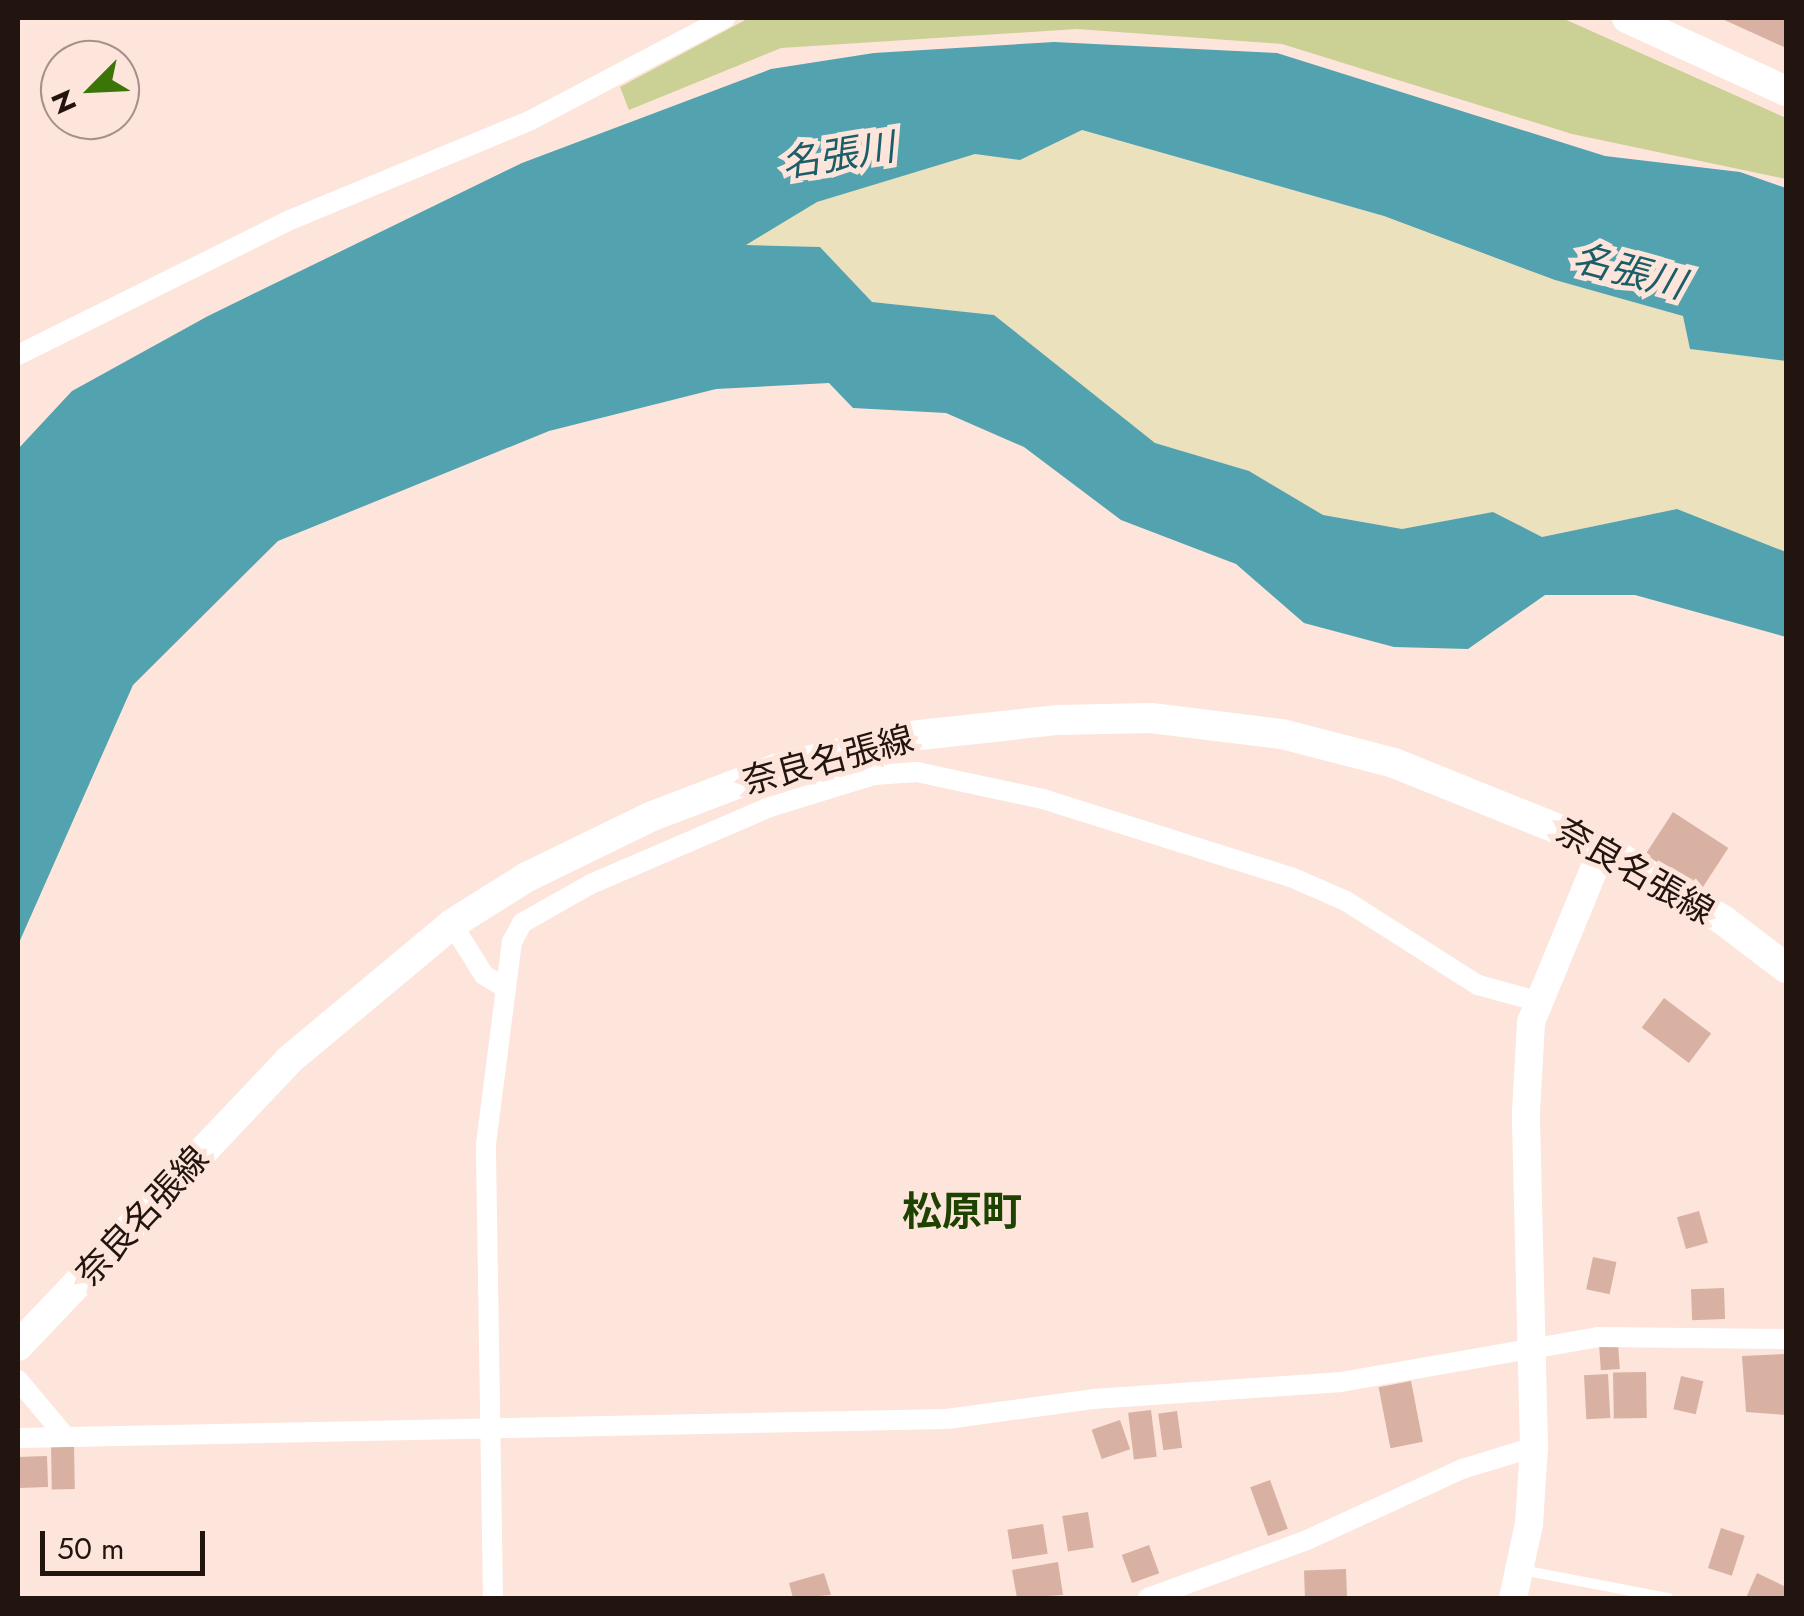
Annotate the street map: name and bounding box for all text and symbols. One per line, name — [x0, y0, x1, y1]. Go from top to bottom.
north arrow — [40, 40, 140, 140]
text: N — [41, 83, 87, 120]
water label: 名張川 — [778, 124, 898, 186]
water label: 名張川 — [1568, 234, 1690, 308]
street label: 奈良名張線 — [738, 717, 918, 803]
street label: 奈良名張線 — [1549, 809, 1721, 933]
street label: 奈良名張線 — [67, 1138, 217, 1294]
district label: 松原町 — [902, 1187, 1022, 1235]
scale bar — [45, 1511, 210, 1573]
text: 50 m — [57, 1527, 124, 1570]

